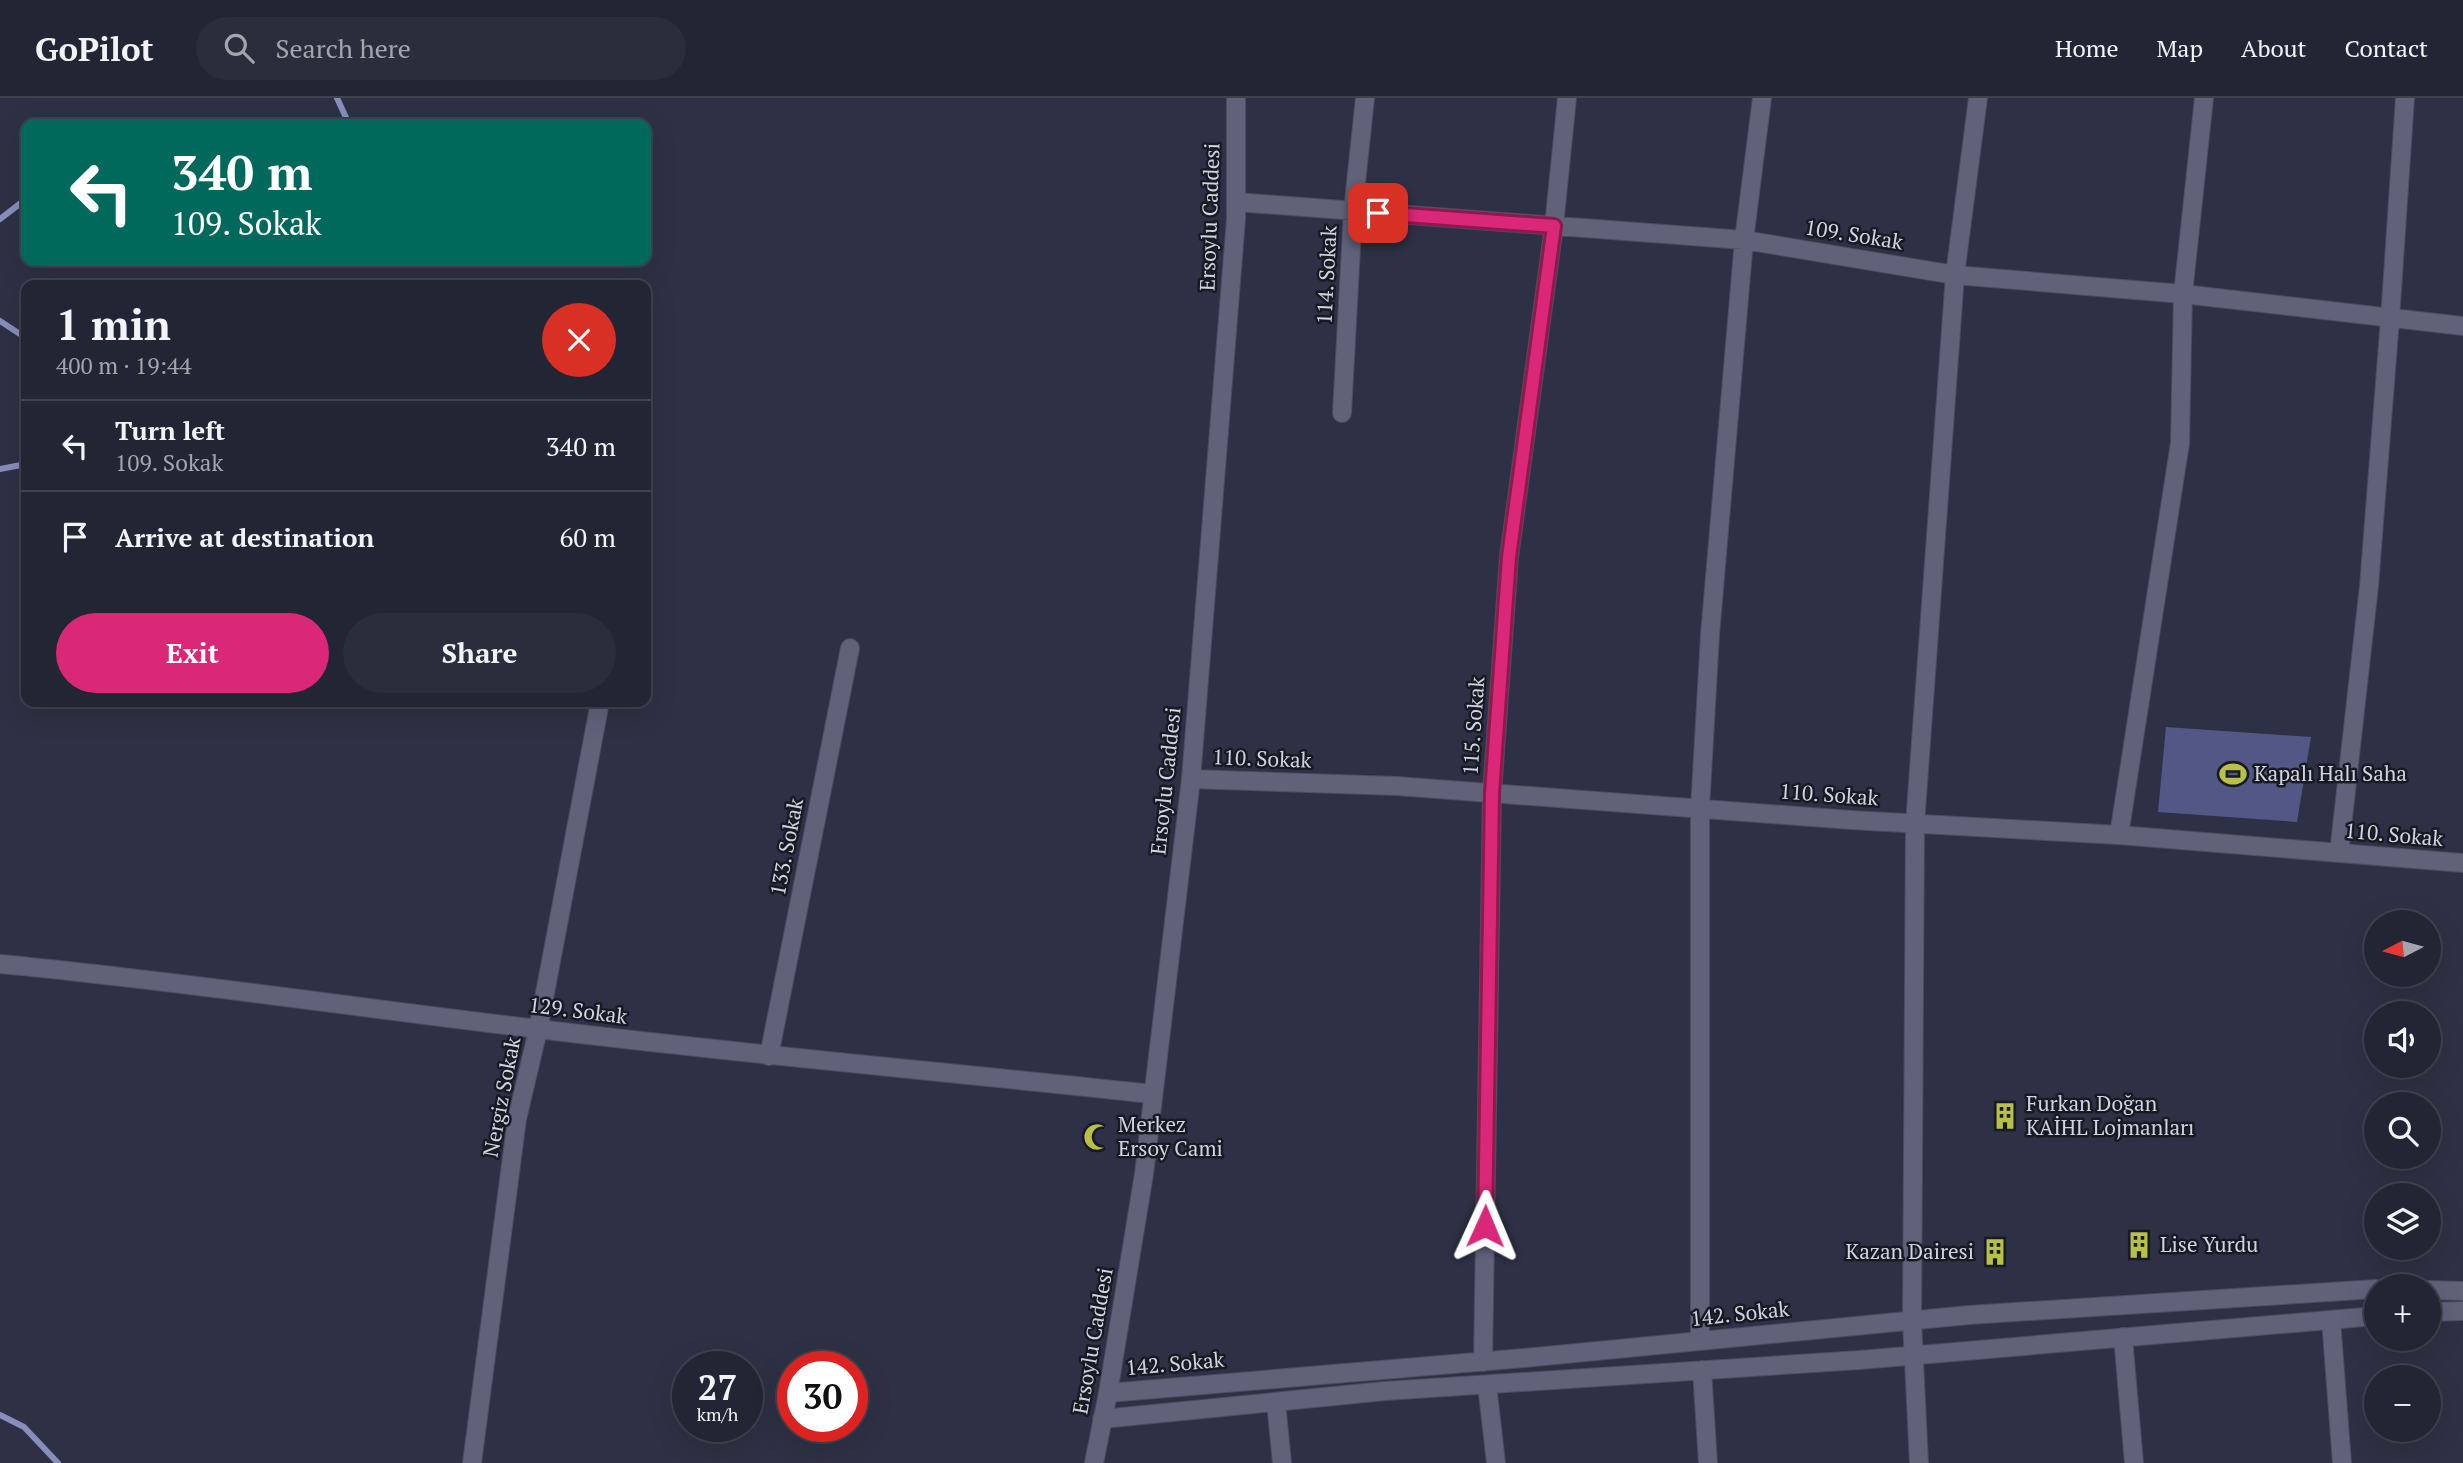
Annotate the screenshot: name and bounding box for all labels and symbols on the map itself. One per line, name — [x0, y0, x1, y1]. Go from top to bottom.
street label: Ersoylu Caddesi — [1192, 142, 1226, 291]
pin — [1348, 183, 1408, 243]
street label: 109. Sokak — [1803, 212, 1905, 256]
street label: 114. Sokak — [1309, 225, 1343, 325]
street label: 115. Sokak — [1456, 675, 1490, 776]
street label: Ersoylu Caddesi — [1143, 706, 1187, 856]
street label: 110. Sokak — [1212, 742, 1312, 774]
sports icon: Kapalı Halı Saha — [2218, 759, 2248, 789]
place label: Kapalı Halı Saha — [2254, 759, 2407, 787]
street label: 110. Sokak — [1779, 777, 1880, 811]
street label: 133. Sokak — [763, 795, 809, 898]
street label: 110. Sokak — [2344, 816, 2445, 852]
north arrow — [2364, 910, 2441, 987]
street label: 129. Sokak — [527, 990, 629, 1030]
street label: Nergiz Sokak — [476, 1034, 526, 1159]
place label: Furkan Doğan KAİHL Lojmanları — [2026, 1089, 2194, 1141]
building icon: Furkan Doğan KAİHL Lojmanları — [1990, 1101, 2020, 1131]
place label: Merkez Ersoy Cami — [1118, 1110, 1223, 1162]
mosque icon: Merkez Ersoy Cami — [1082, 1122, 1112, 1152]
position arrow — [1448, 1189, 1522, 1263]
building icon: Lise Yurdu — [2124, 1230, 2154, 1260]
place label: Lise Yurdu — [2160, 1230, 2258, 1258]
place label: Kazan Dairesi — [1846, 1237, 1974, 1265]
building icon: Kazan Dairesi — [1980, 1237, 2010, 1267]
street label: Ersoylu Caddesi — [1065, 1265, 1119, 1416]
street label: 142. Sokak — [1689, 1294, 1791, 1332]
street label: 142. Sokak — [1124, 1345, 1226, 1381]
speed limit sign: 30 — [777, 1351, 868, 1442]

